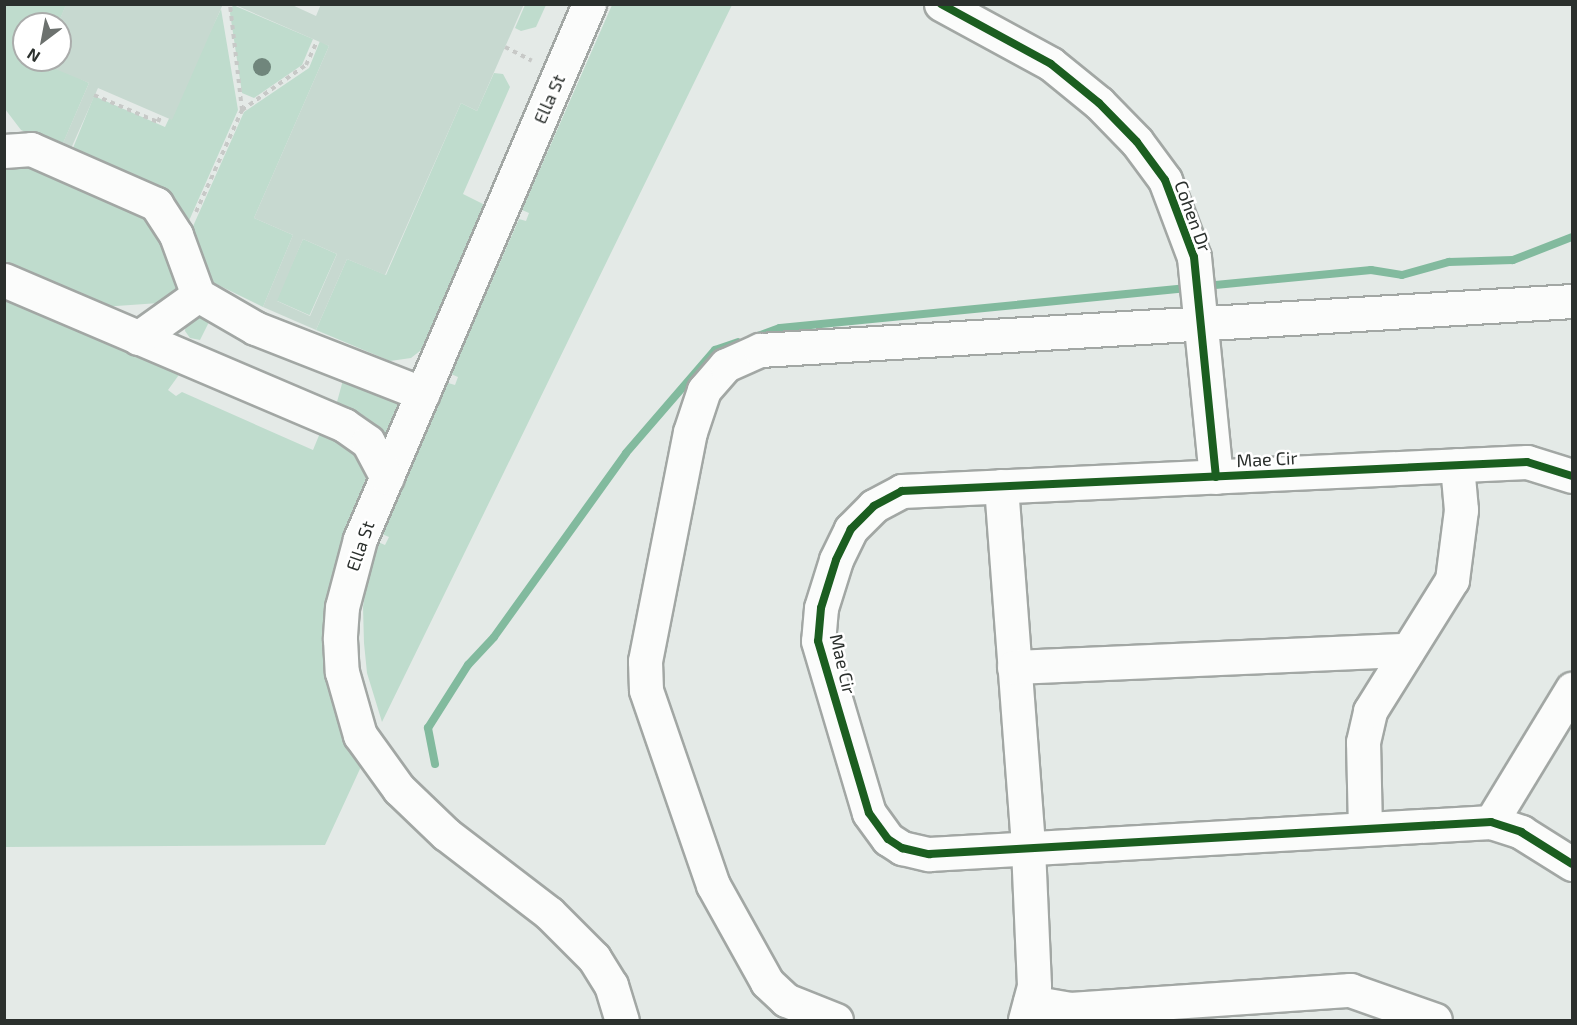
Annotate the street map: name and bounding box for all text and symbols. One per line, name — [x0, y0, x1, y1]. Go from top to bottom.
north arrow — [12, 12, 72, 72]
text: N — [23, 45, 43, 67]
street label: Ella St — [529, 71, 569, 127]
street label: Cohen Dr — [1170, 177, 1216, 255]
street label: Mae Cir — [1236, 447, 1298, 471]
street label: Ella St — [341, 518, 379, 574]
street label: Mae Cir — [826, 632, 860, 696]

